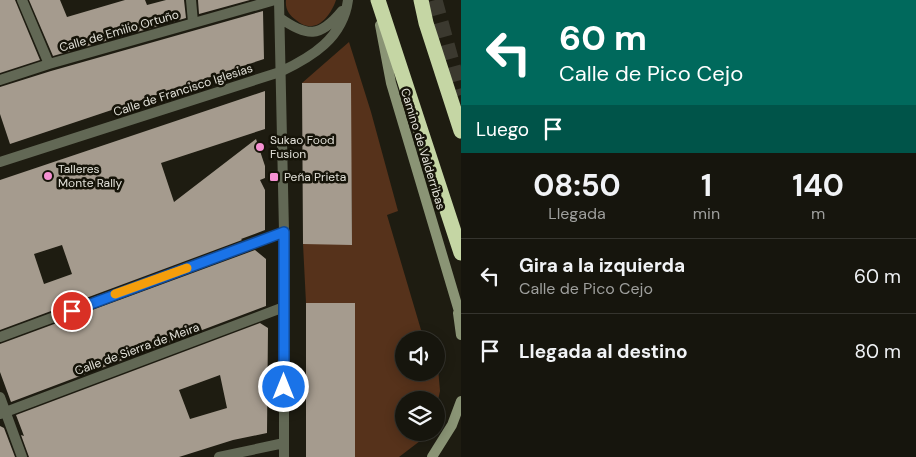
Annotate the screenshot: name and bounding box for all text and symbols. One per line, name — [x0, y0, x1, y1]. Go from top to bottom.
street label: Calle de Emilio Ortuño — [57, 6, 181, 56]
text: 60 m — [559, 15, 647, 61]
icon: left — [476, 20, 541, 85]
text: Calle de Pico Cejo — [559, 59, 743, 88]
street label: Calle de Francisco Iglesias — [111, 60, 255, 120]
street label: Camino de Valderribas — [397, 86, 449, 212]
icon: arrive — [539, 115, 567, 143]
text: Luego — [476, 117, 529, 142]
place label: Sukao Food Fusion — [270, 132, 335, 162]
marker: Sukao Food Fusion — [254, 141, 266, 153]
place label: Talleres Monte Rally — [58, 161, 122, 191]
text: 08:50 — [533, 166, 621, 205]
text: 1 — [701, 166, 712, 205]
text: 140 — [792, 166, 844, 205]
place label: Peña Prieta — [284, 169, 346, 185]
marker: Talleres Monte Rally — [42, 170, 54, 182]
marker: Peña Prieta — [268, 171, 280, 183]
text: Llegada — [548, 203, 606, 224]
text: min — [693, 203, 720, 224]
text: m — [811, 203, 825, 224]
text: Gira a la izquierda — [519, 253, 685, 278]
icon: left — [476, 262, 504, 290]
text: 60 m — [854, 264, 901, 289]
text: Calle de Pico Cejo — [519, 278, 653, 299]
pin — [51, 290, 93, 332]
icon: arrive — [58, 297, 86, 325]
street label: Calle de Sierra de Meira — [72, 319, 202, 379]
map controls — [395, 331, 445, 441]
button: sound — [395, 331, 445, 381]
icon: arrive — [476, 337, 504, 365]
text: Llegada al destino — [519, 339, 688, 364]
text: 80 m — [854, 339, 901, 364]
position arrow — [257, 360, 309, 412]
button: layers — [395, 391, 445, 441]

